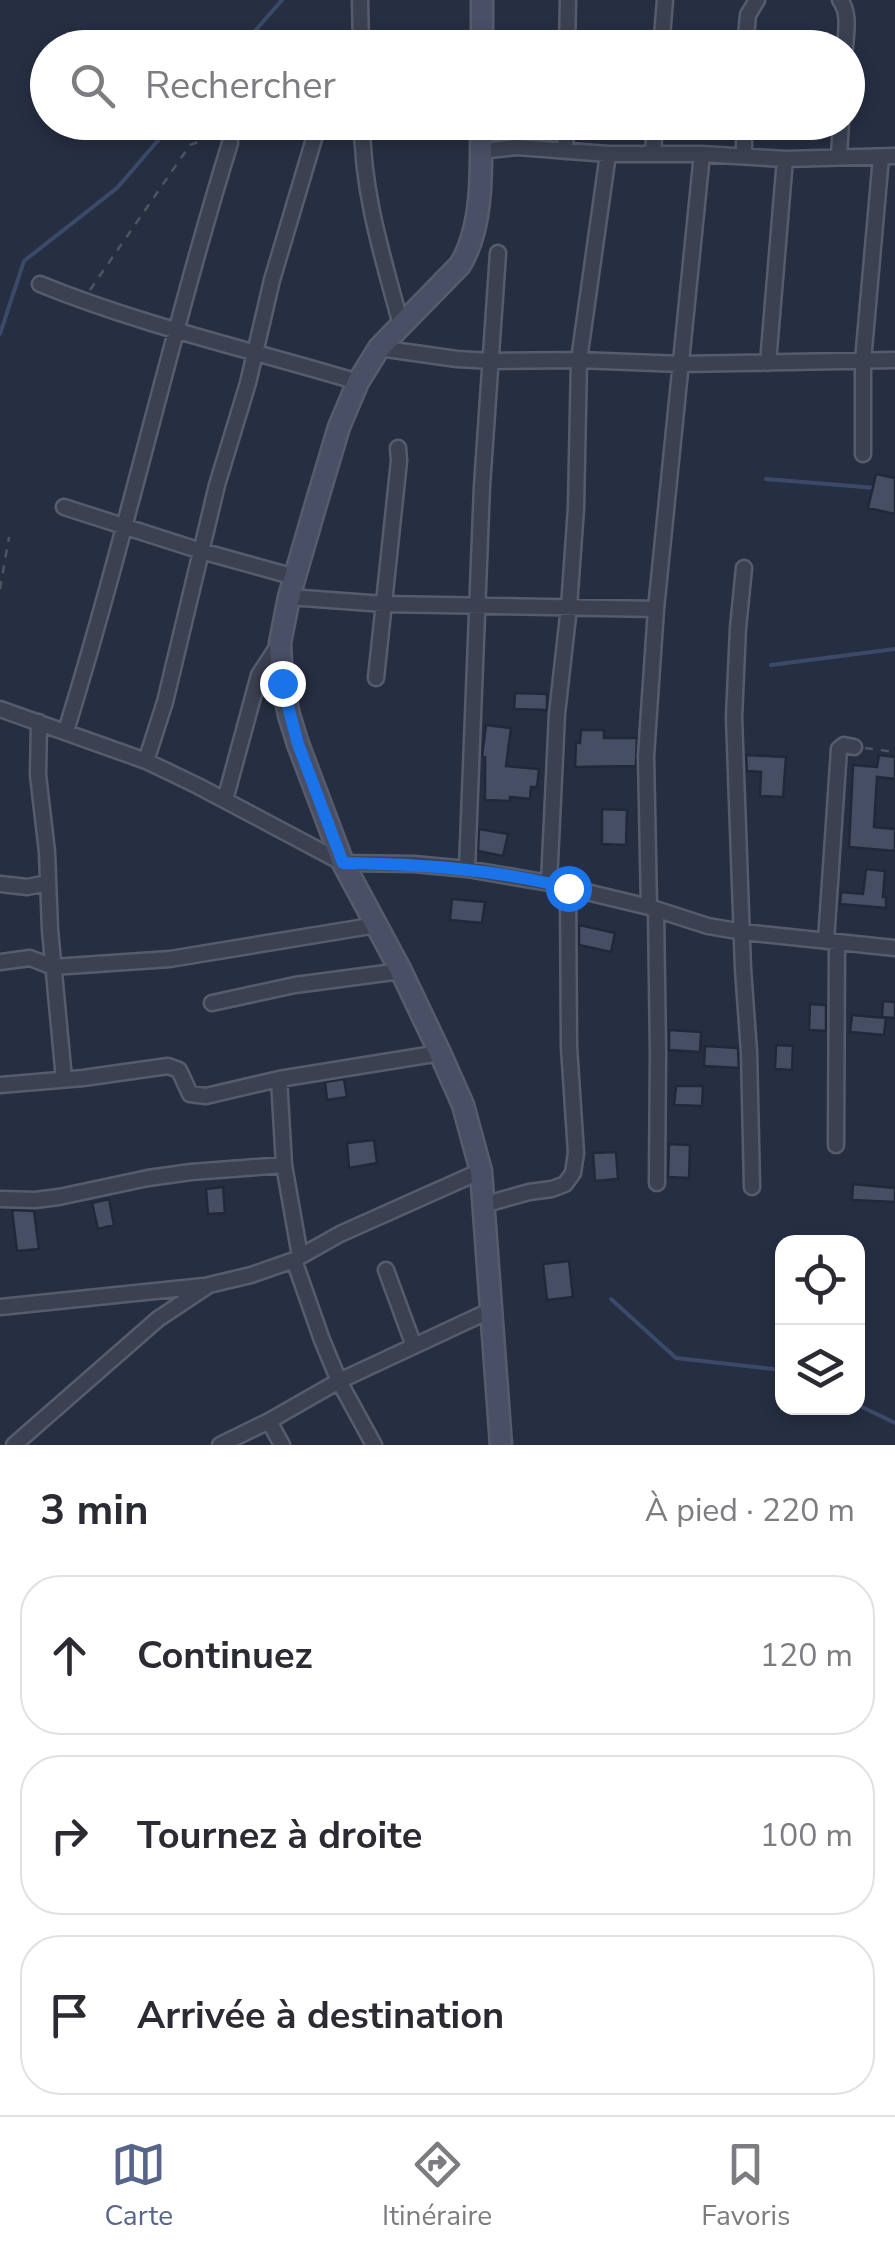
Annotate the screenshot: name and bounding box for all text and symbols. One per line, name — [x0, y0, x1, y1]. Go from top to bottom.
search box — [30, 30, 865, 140]
icon: search — [65, 58, 120, 113]
text: Rechercher — [145, 60, 336, 111]
route end — [260, 661, 306, 707]
route start — [546, 866, 592, 912]
map controls — [775, 1235, 865, 1415]
button: locate — [775, 1235, 865, 1325]
button: layers — [775, 1325, 865, 1415]
text: 3 min — [40, 1482, 149, 1539]
text: À pied · 220 m — [645, 1489, 855, 1532]
icon: ahead — [42, 1628, 97, 1683]
text: Continuez — [137, 1630, 312, 1681]
text: 120 m — [760, 1634, 853, 1677]
icon: right — [42, 1808, 97, 1863]
text: Tournez à droite — [137, 1810, 422, 1861]
text: 100 m — [760, 1814, 853, 1857]
icon: arrive — [42, 1988, 97, 2043]
text: Arrivée à destination — [137, 1990, 504, 2041]
tab: Carte — [104, 2137, 173, 2235]
tab: Itinéraire — [382, 2137, 492, 2235]
tab: Favoris — [701, 2137, 791, 2235]

